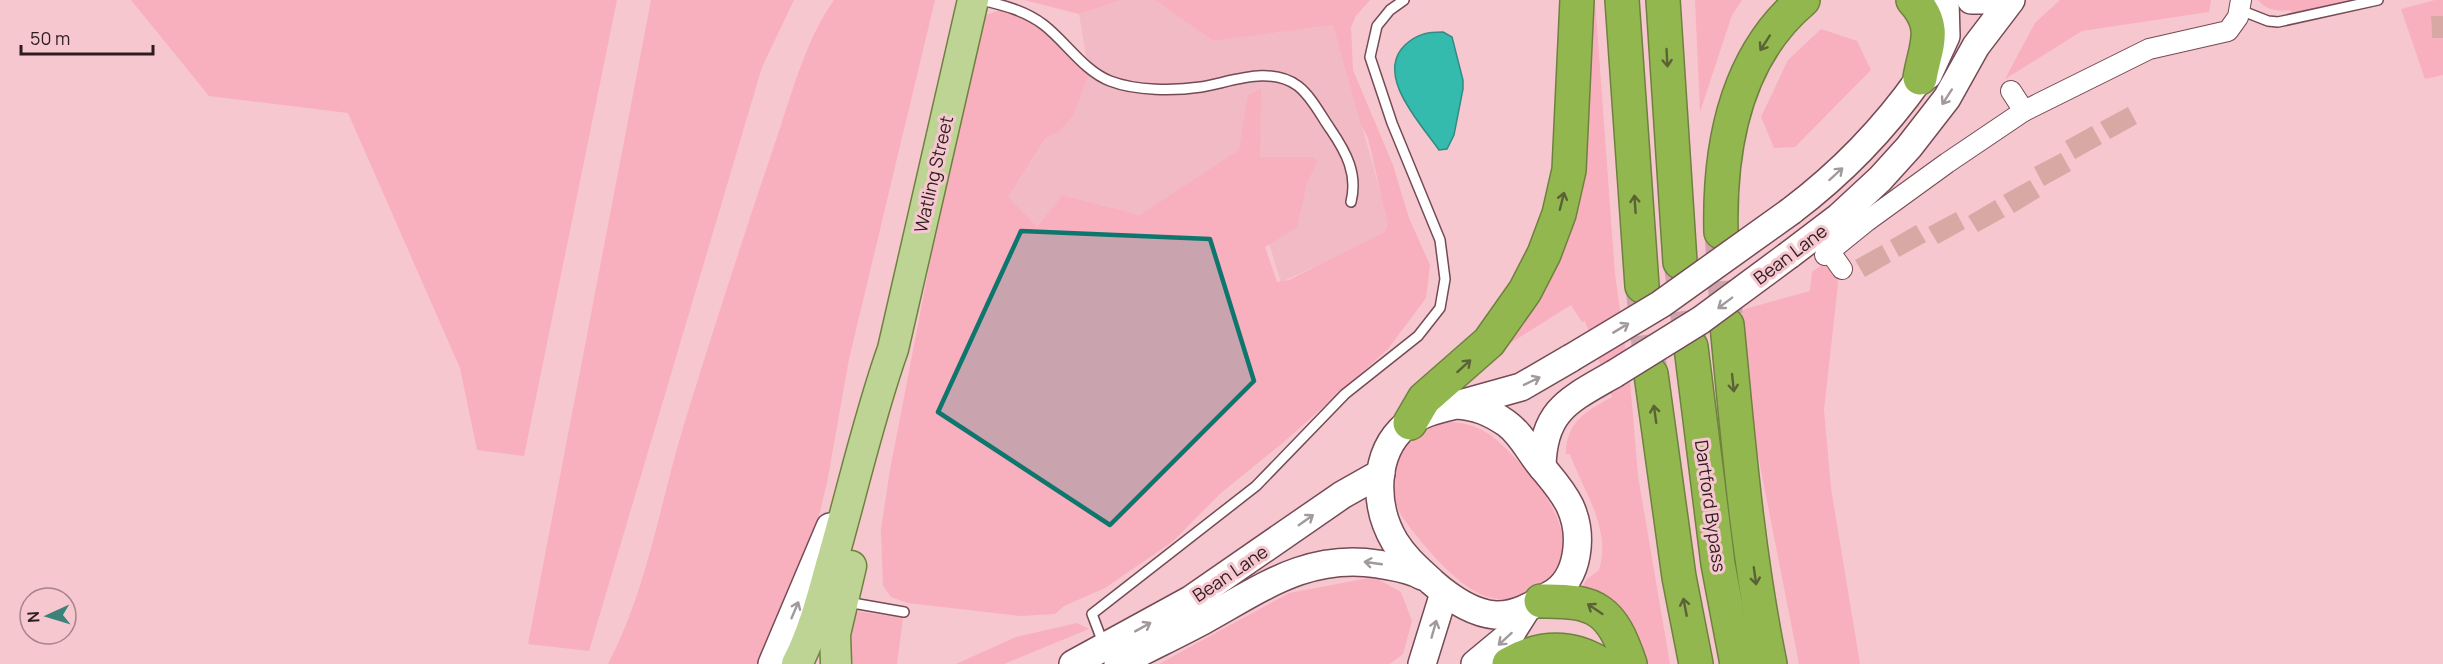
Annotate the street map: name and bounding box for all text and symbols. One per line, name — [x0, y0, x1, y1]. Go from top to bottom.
scale bar — [21, 18, 153, 56]
text: 50 m — [30, 26, 70, 50]
one-way arrow — [1758, 35, 1771, 52]
one-way arrow — [1661, 48, 1672, 68]
one-way arrow — [1940, 88, 1952, 105]
street label: Watling Street — [908, 113, 958, 235]
one-way arrow — [1828, 167, 1843, 181]
one-way arrow — [1557, 192, 1568, 211]
one-way arrow — [1630, 194, 1641, 214]
street label: Bean Lane — [1748, 219, 1832, 289]
one-way arrow — [1717, 296, 1733, 309]
one-way arrow — [1612, 322, 1629, 334]
one-way arrow — [1456, 359, 1471, 373]
one-way arrow — [1728, 372, 1739, 392]
one-way arrow — [1523, 375, 1541, 387]
one-way arrow — [1650, 404, 1661, 424]
street label: Dartford Bypass — [1690, 438, 1732, 574]
one-way arrow — [1298, 514, 1314, 526]
street label: Bean Lane — [1188, 539, 1272, 607]
one-way arrow — [1363, 558, 1383, 569]
one-way arrow — [1750, 566, 1761, 586]
north arrow — [18, 586, 78, 646]
one-way arrow — [1679, 597, 1690, 617]
one-way arrow — [790, 602, 802, 620]
one-way arrow — [1587, 603, 1603, 615]
text: N — [22, 611, 44, 624]
one-way arrow — [1429, 620, 1440, 639]
one-way arrow — [1134, 621, 1151, 633]
one-way arrow — [1498, 632, 1513, 646]

